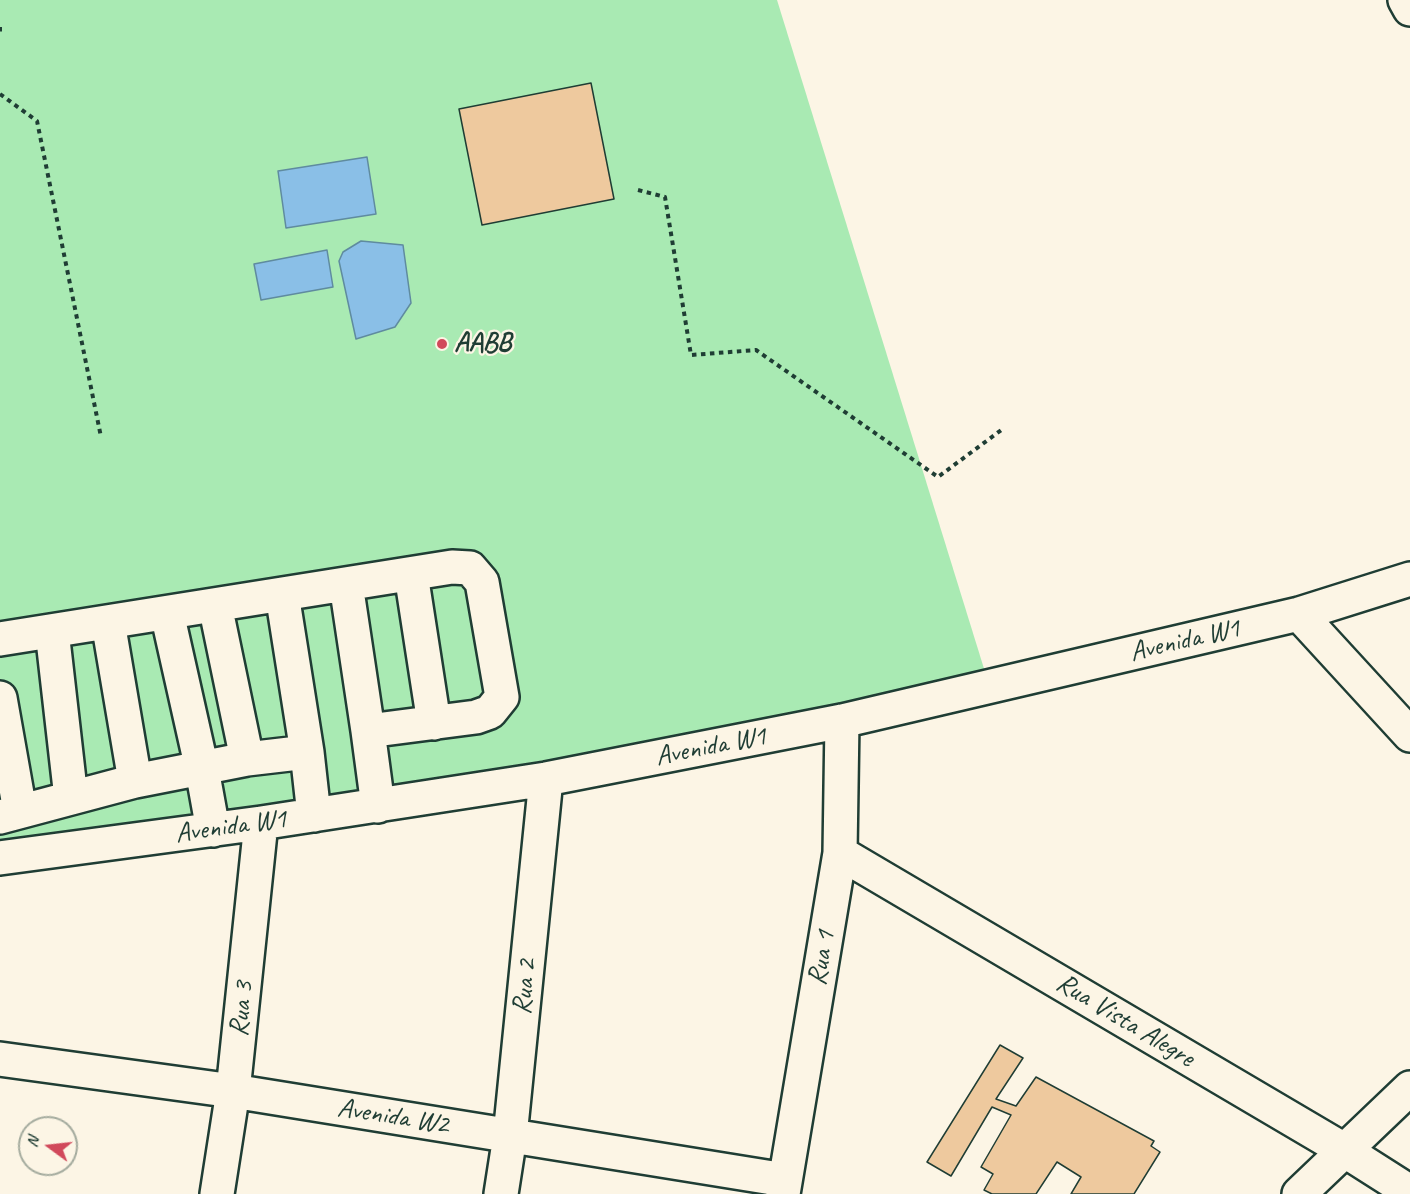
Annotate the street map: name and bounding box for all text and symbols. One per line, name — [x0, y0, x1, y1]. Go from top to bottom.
place label: AABB — [454, 327, 512, 361]
marker: AABB — [435, 337, 449, 351]
street label: Avenida W1 — [1127, 612, 1243, 670]
street label: Avenida W1 — [653, 720, 769, 774]
street label: Avenida W1 — [173, 803, 289, 851]
street label: Rua 1 — [801, 928, 843, 988]
street label: Rua 2 — [505, 958, 545, 1016]
street label: Rua Vista Alegre — [1050, 967, 1200, 1075]
street label: Rua 3 — [222, 980, 262, 1038]
street label: Avenida W2 — [335, 1092, 451, 1142]
north arrow — [18, 1116, 78, 1176]
text: N — [22, 1134, 43, 1149]

